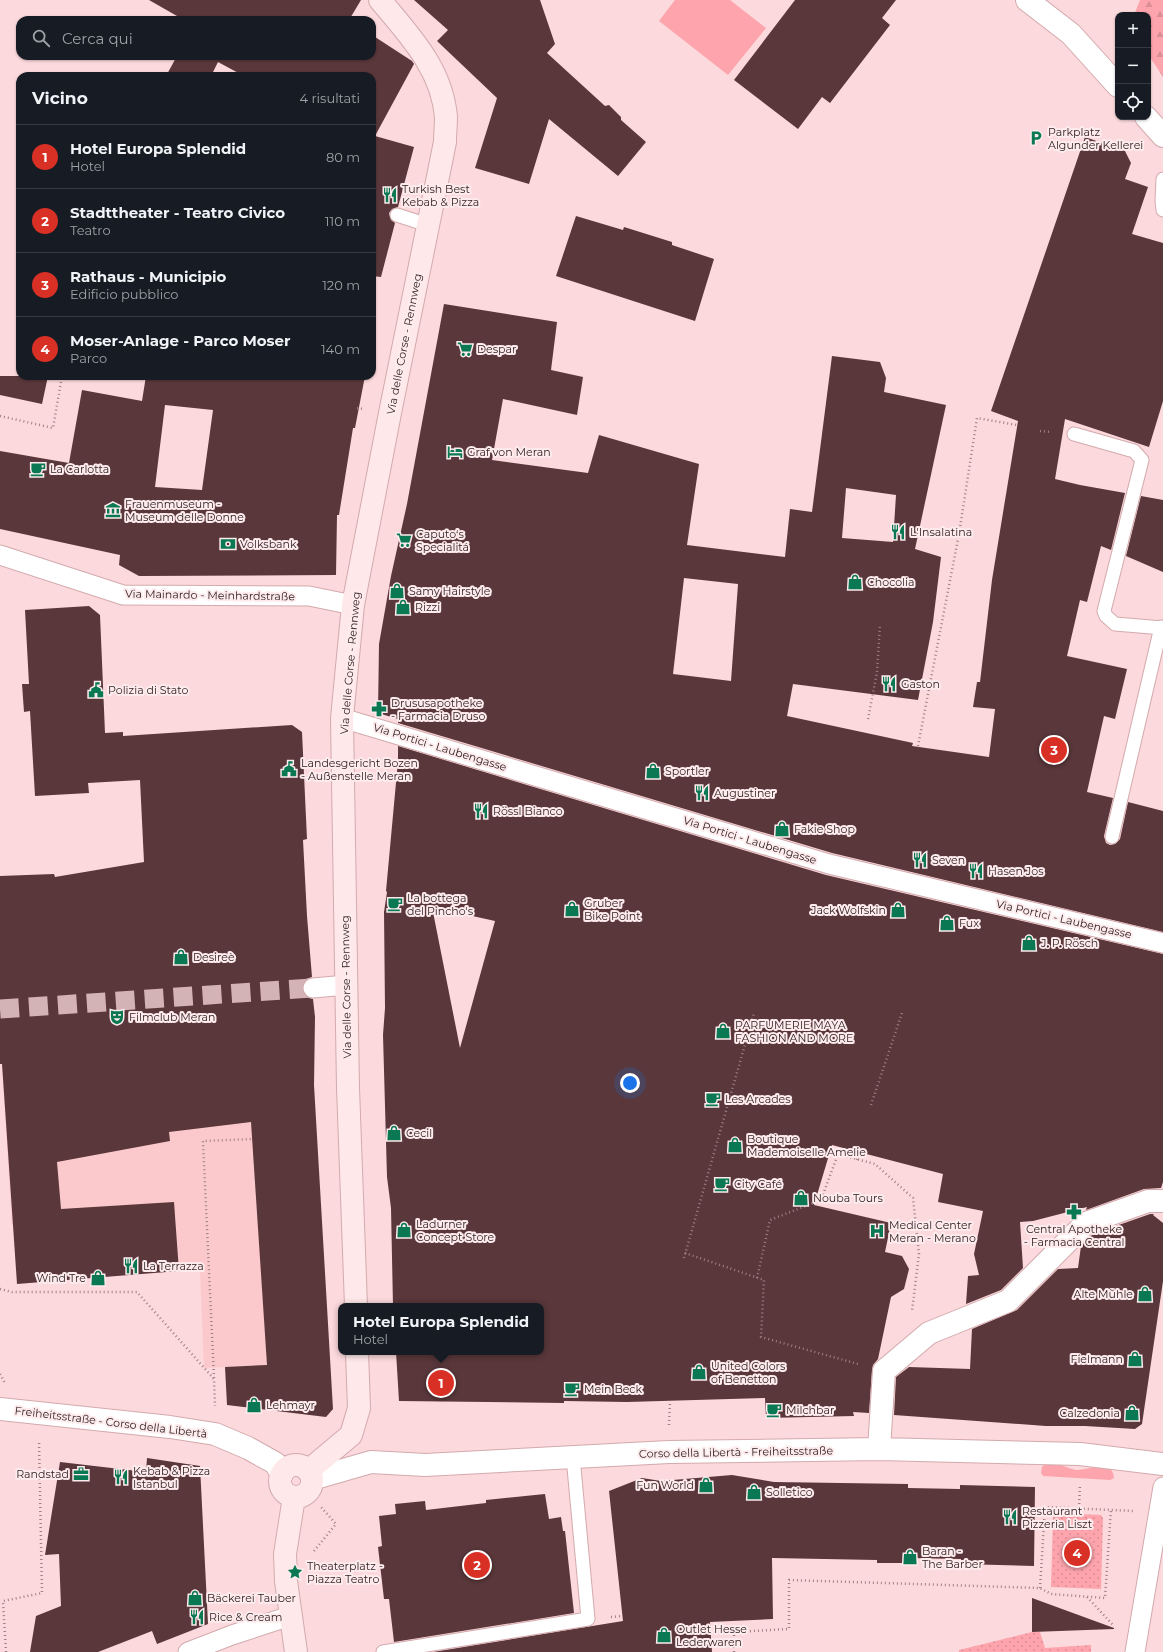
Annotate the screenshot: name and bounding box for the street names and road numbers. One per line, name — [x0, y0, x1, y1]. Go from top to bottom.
street label: Via delle Corse - Rennweg — [383, 272, 425, 416]
street label: Via Mainardo - Meinhardstraße — [125, 587, 295, 603]
street label: Via delle Corse - Rennweg — [337, 591, 363, 735]
street label: Via Portici - Laubengasse — [372, 720, 509, 774]
street label: Via Portici - Laubengasse — [682, 813, 819, 867]
street label: Via Portici - Laubengasse — [995, 897, 1134, 942]
street label: Via delle Corse - Rennweg — [338, 915, 354, 1059]
street label: Freiheitsstraße - Corso della Libertà — [14, 1403, 208, 1441]
street label: Corso della Libertà - Freiheitsstraße — [639, 1443, 833, 1461]

